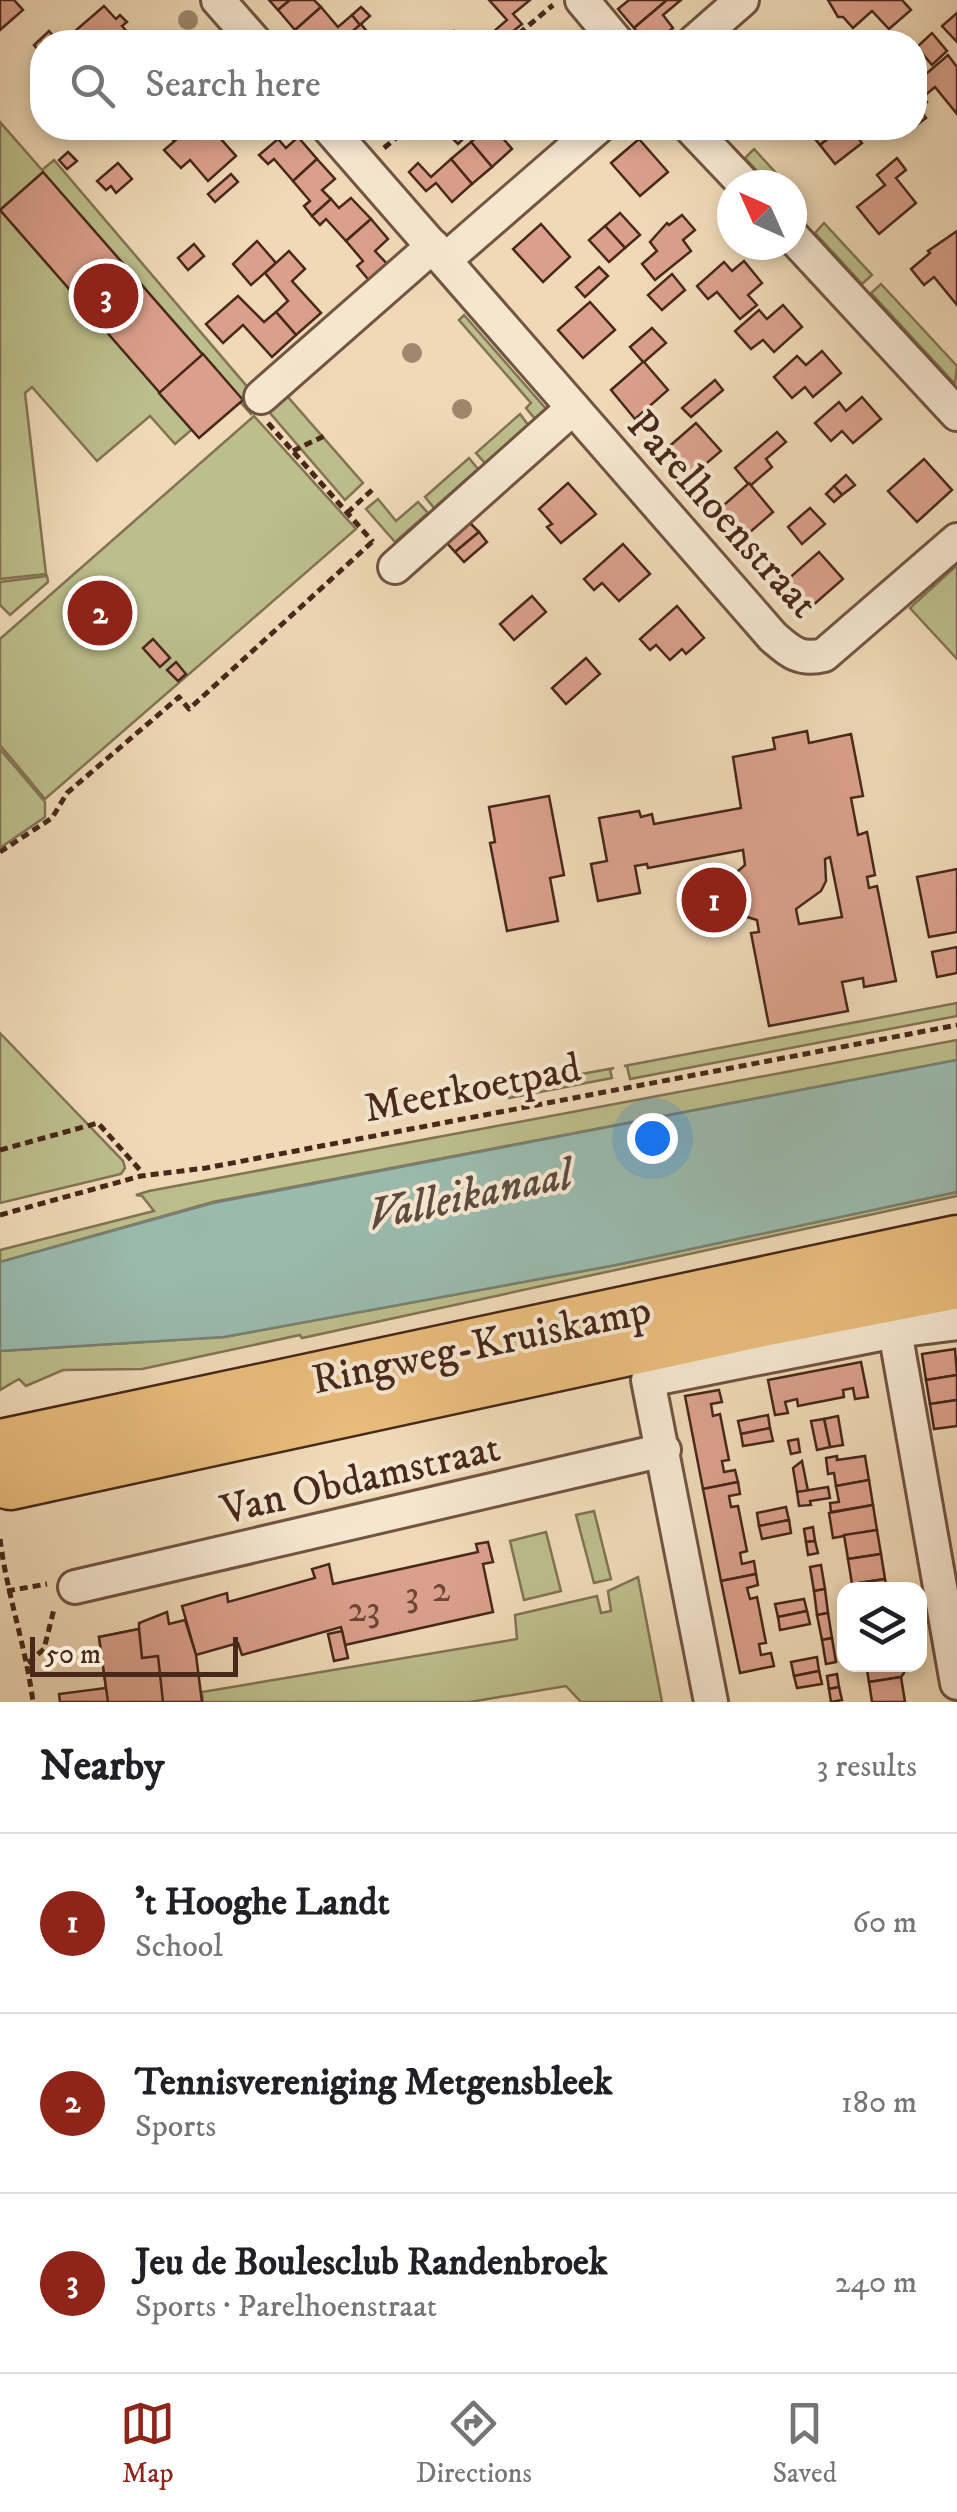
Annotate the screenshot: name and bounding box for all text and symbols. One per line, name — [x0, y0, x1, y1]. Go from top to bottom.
search box — [30, 30, 927, 140]
icon: search — [65, 58, 120, 113]
text: Search here — [145, 61, 321, 109]
north arrow — [717, 170, 807, 260]
pin: 3 — [74, 258, 138, 334]
street label: Parelhoenstraat — [615, 400, 829, 630]
pin: 2 — [68, 576, 132, 650]
pin: 1 — [682, 862, 746, 938]
street label: Meerkoetpad — [360, 1042, 585, 1135]
your location — [627, 1113, 678, 1164]
water label: Valleikanaal — [362, 1146, 581, 1245]
street label: Ringweg-Kruiskamp — [307, 1285, 656, 1407]
street label: Van Obdamstraat — [215, 1423, 505, 1538]
house number: 2 — [432, 1566, 451, 1614]
house number: 3 — [405, 1571, 419, 1619]
map controls — [837, 1582, 927, 1672]
button: layers — [837, 1582, 927, 1672]
house number: 23 — [348, 1586, 380, 1634]
scale bar — [30, 1632, 238, 1676]
text: 50 m — [45, 1637, 101, 1672]
text: Nearby — [40, 1741, 164, 1793]
text: 3 results — [816, 1747, 917, 1787]
text: 't Hooghe Landt — [135, 1879, 390, 1927]
text: 1 — [67, 1903, 78, 1943]
text: 60 m — [852, 1903, 917, 1943]
text: School — [135, 1927, 223, 1967]
text: Tennisvereniging Metgensbleek — [135, 2059, 613, 2107]
text: 2 — [65, 2083, 80, 2123]
text: 180 m — [841, 2083, 917, 2123]
text: Sports — [135, 2107, 216, 2147]
text: Jeu de Boulesclub Randenbroek — [135, 2239, 608, 2287]
text: 3 — [67, 2263, 78, 2303]
text: 240 m — [835, 2263, 917, 2303]
text: Sports · Parelhoenstraat — [135, 2287, 437, 2327]
tab: Map — [120, 2396, 175, 2491]
tab: Directions — [416, 2396, 532, 2491]
tab: Saved — [772, 2396, 837, 2491]

